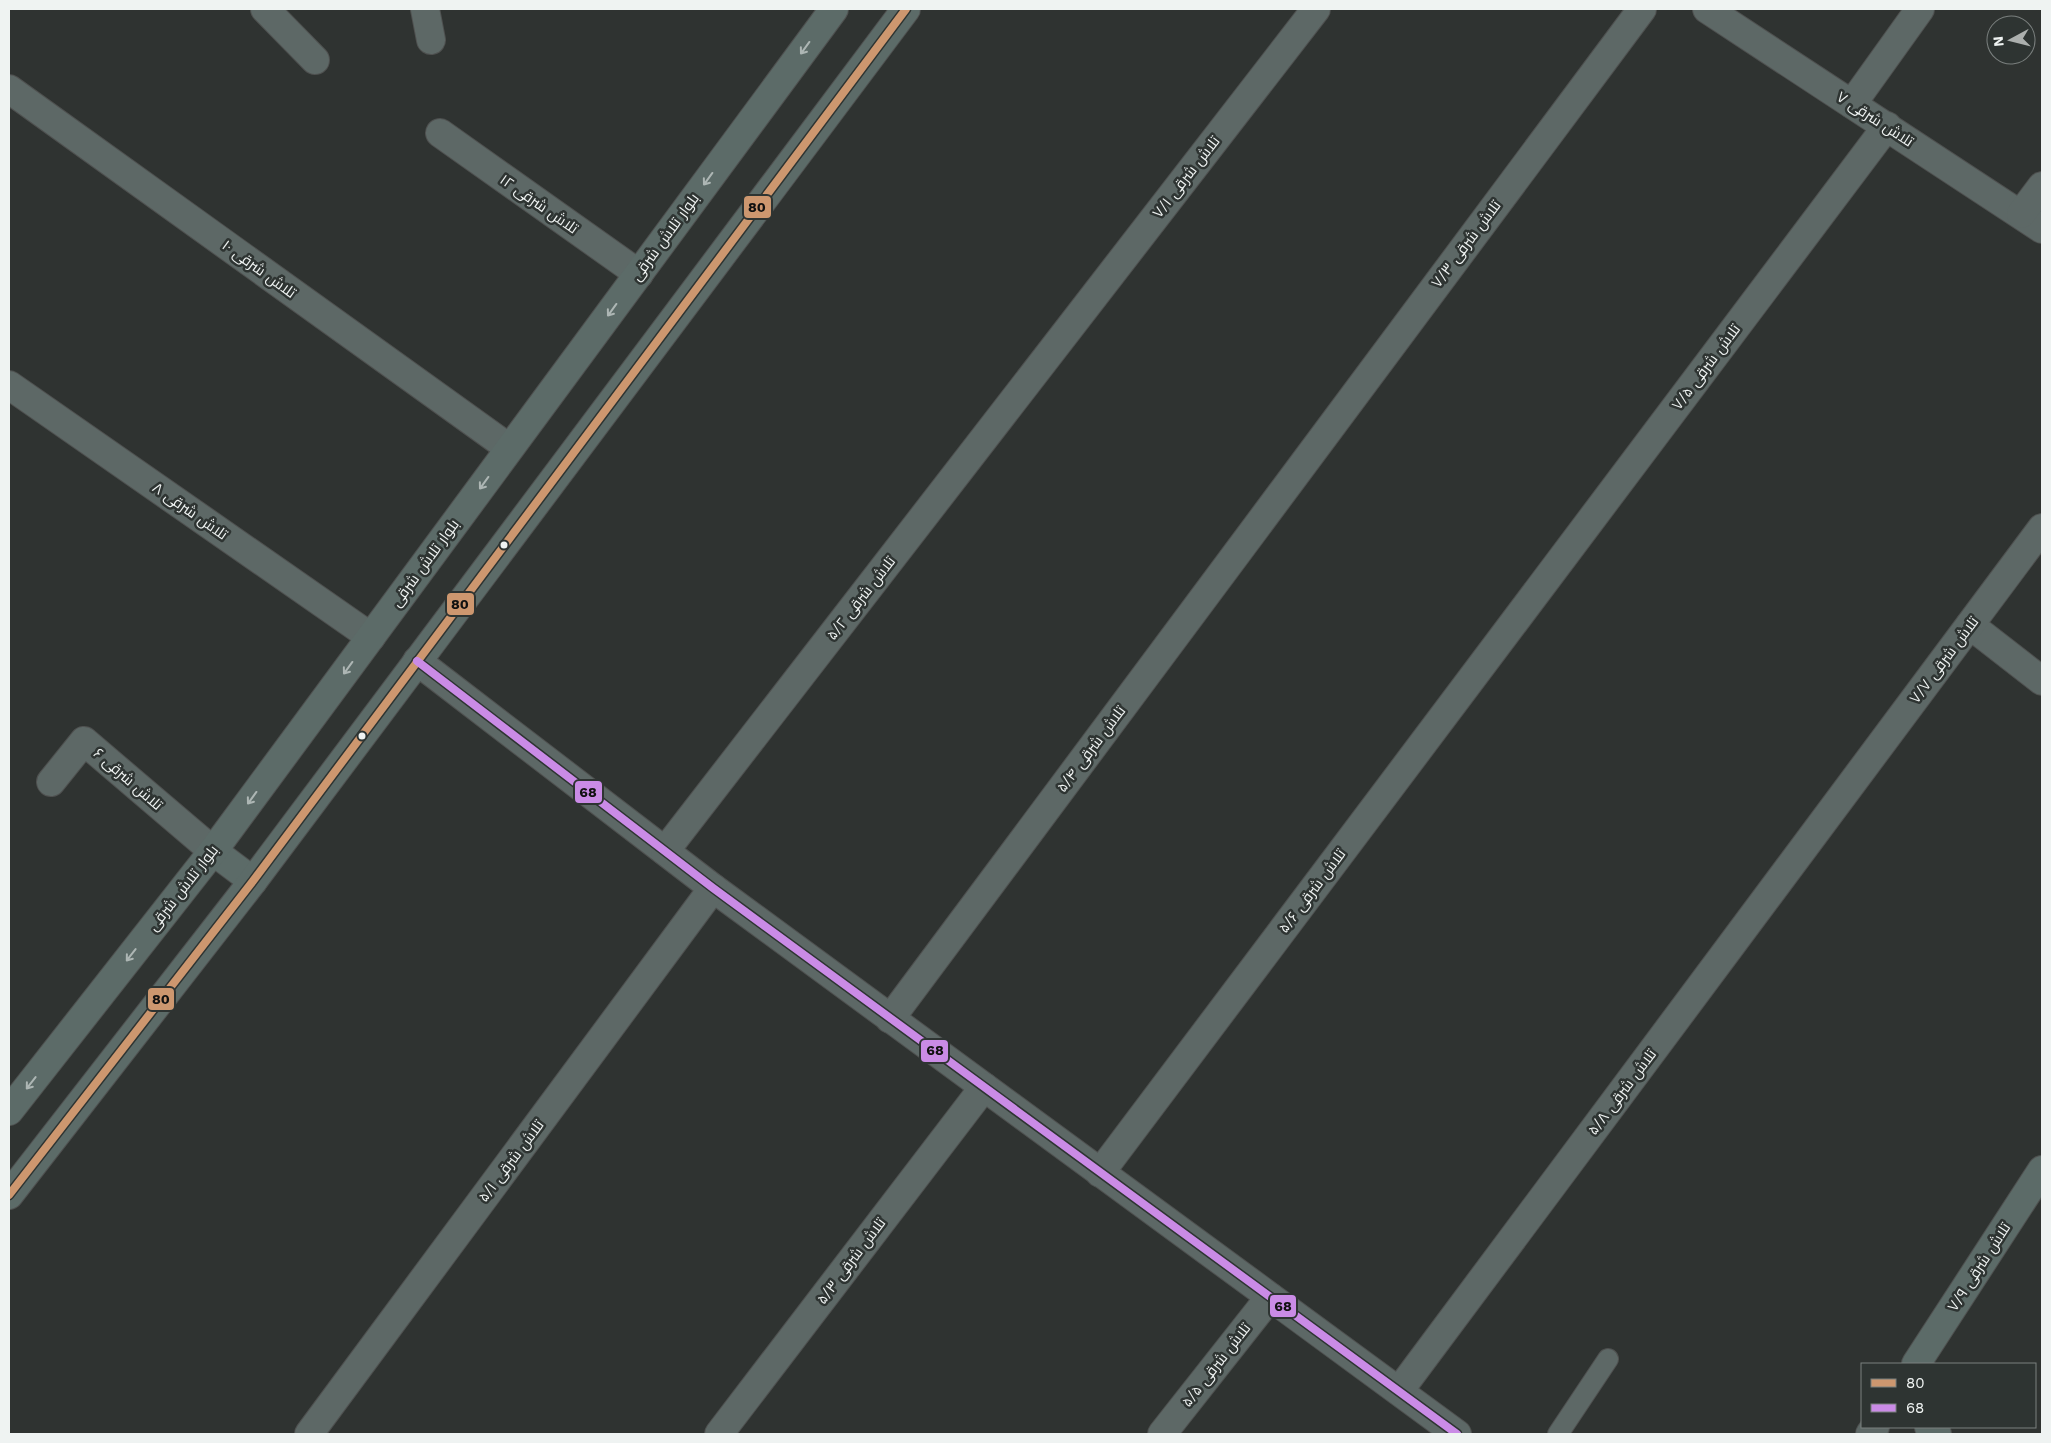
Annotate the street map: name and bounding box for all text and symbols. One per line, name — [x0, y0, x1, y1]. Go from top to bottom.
north arrow — [1986, 15, 2036, 65]
text: N — [1990, 35, 2007, 48]
one-way arrow — [800, 41, 810, 55]
street label: ۷ تلاش شرقی — [1833, 88, 1917, 151]
street label: ۷/۱ تلاش شرقی — [1148, 132, 1224, 222]
street label: تلاش شرقی ۱۲ — [496, 171, 581, 238]
one-way arrow — [703, 172, 714, 185]
street label: بلوار تلاش شرقی — [627, 190, 704, 285]
line badge: 80 — [743, 195, 772, 219]
street label: ۷/۳ تلاش شرقی — [1427, 197, 1505, 292]
text: 80 — [748, 199, 766, 215]
street label: تلاش شرقی ۱۰ — [218, 236, 299, 303]
one-way arrow — [607, 303, 617, 317]
street label: ۷/۵ تلاش شرقی — [1668, 321, 1745, 414]
one-way arrow — [479, 476, 489, 490]
street label: ۸ تلاش شرقی — [148, 478, 231, 544]
street label: بلوار تلاش شرقی — [387, 516, 464, 611]
unlabelled marker — [499, 540, 509, 550]
street label: ۵/۲ تلاش شرقی — [823, 553, 900, 644]
line badge: 80 — [446, 592, 475, 616]
text: 80 — [451, 596, 469, 612]
street label: ۷/۷ تلاش شرقی — [1906, 613, 1983, 707]
one-way arrow — [343, 661, 353, 675]
street label: ۵/۴ تلاش شرقی — [1053, 702, 1130, 796]
unlabelled marker — [357, 731, 367, 741]
street label: تلاش شرقی ۶ — [89, 744, 166, 815]
line badge: 68 — [574, 780, 603, 804]
text: 68 — [579, 784, 597, 800]
one-way arrow — [246, 791, 257, 804]
street label: بلوار تلاش شرقی — [144, 842, 223, 935]
street label: ۵/۶ تلاش شرقی — [1275, 845, 1350, 937]
one-way arrow — [126, 948, 137, 961]
line badge: 80 — [147, 987, 175, 1011]
text: 80 — [152, 991, 170, 1007]
line badge: 68 — [920, 1039, 949, 1063]
text: 68 — [926, 1042, 944, 1058]
street label: ۵/۸ تلاش شرقی — [1584, 1046, 1661, 1139]
one-way arrow — [26, 1076, 37, 1089]
street label: ۵/۱ تلاش شرقی — [474, 1116, 548, 1206]
street label: ۵/۳ تلاش شرقی — [813, 1214, 890, 1308]
street label: ۷/۹ تلاش شرقی — [1944, 1219, 2015, 1315]
line badge: 68 — [1269, 1294, 1297, 1318]
text: 68 — [1274, 1298, 1292, 1314]
street label: ۵/۵ تلاش شرقی — [1178, 1319, 1255, 1411]
legend — [1861, 1363, 2036, 1428]
text: 80 — [1906, 1374, 1925, 1392]
text: 68 — [1906, 1399, 1924, 1417]

